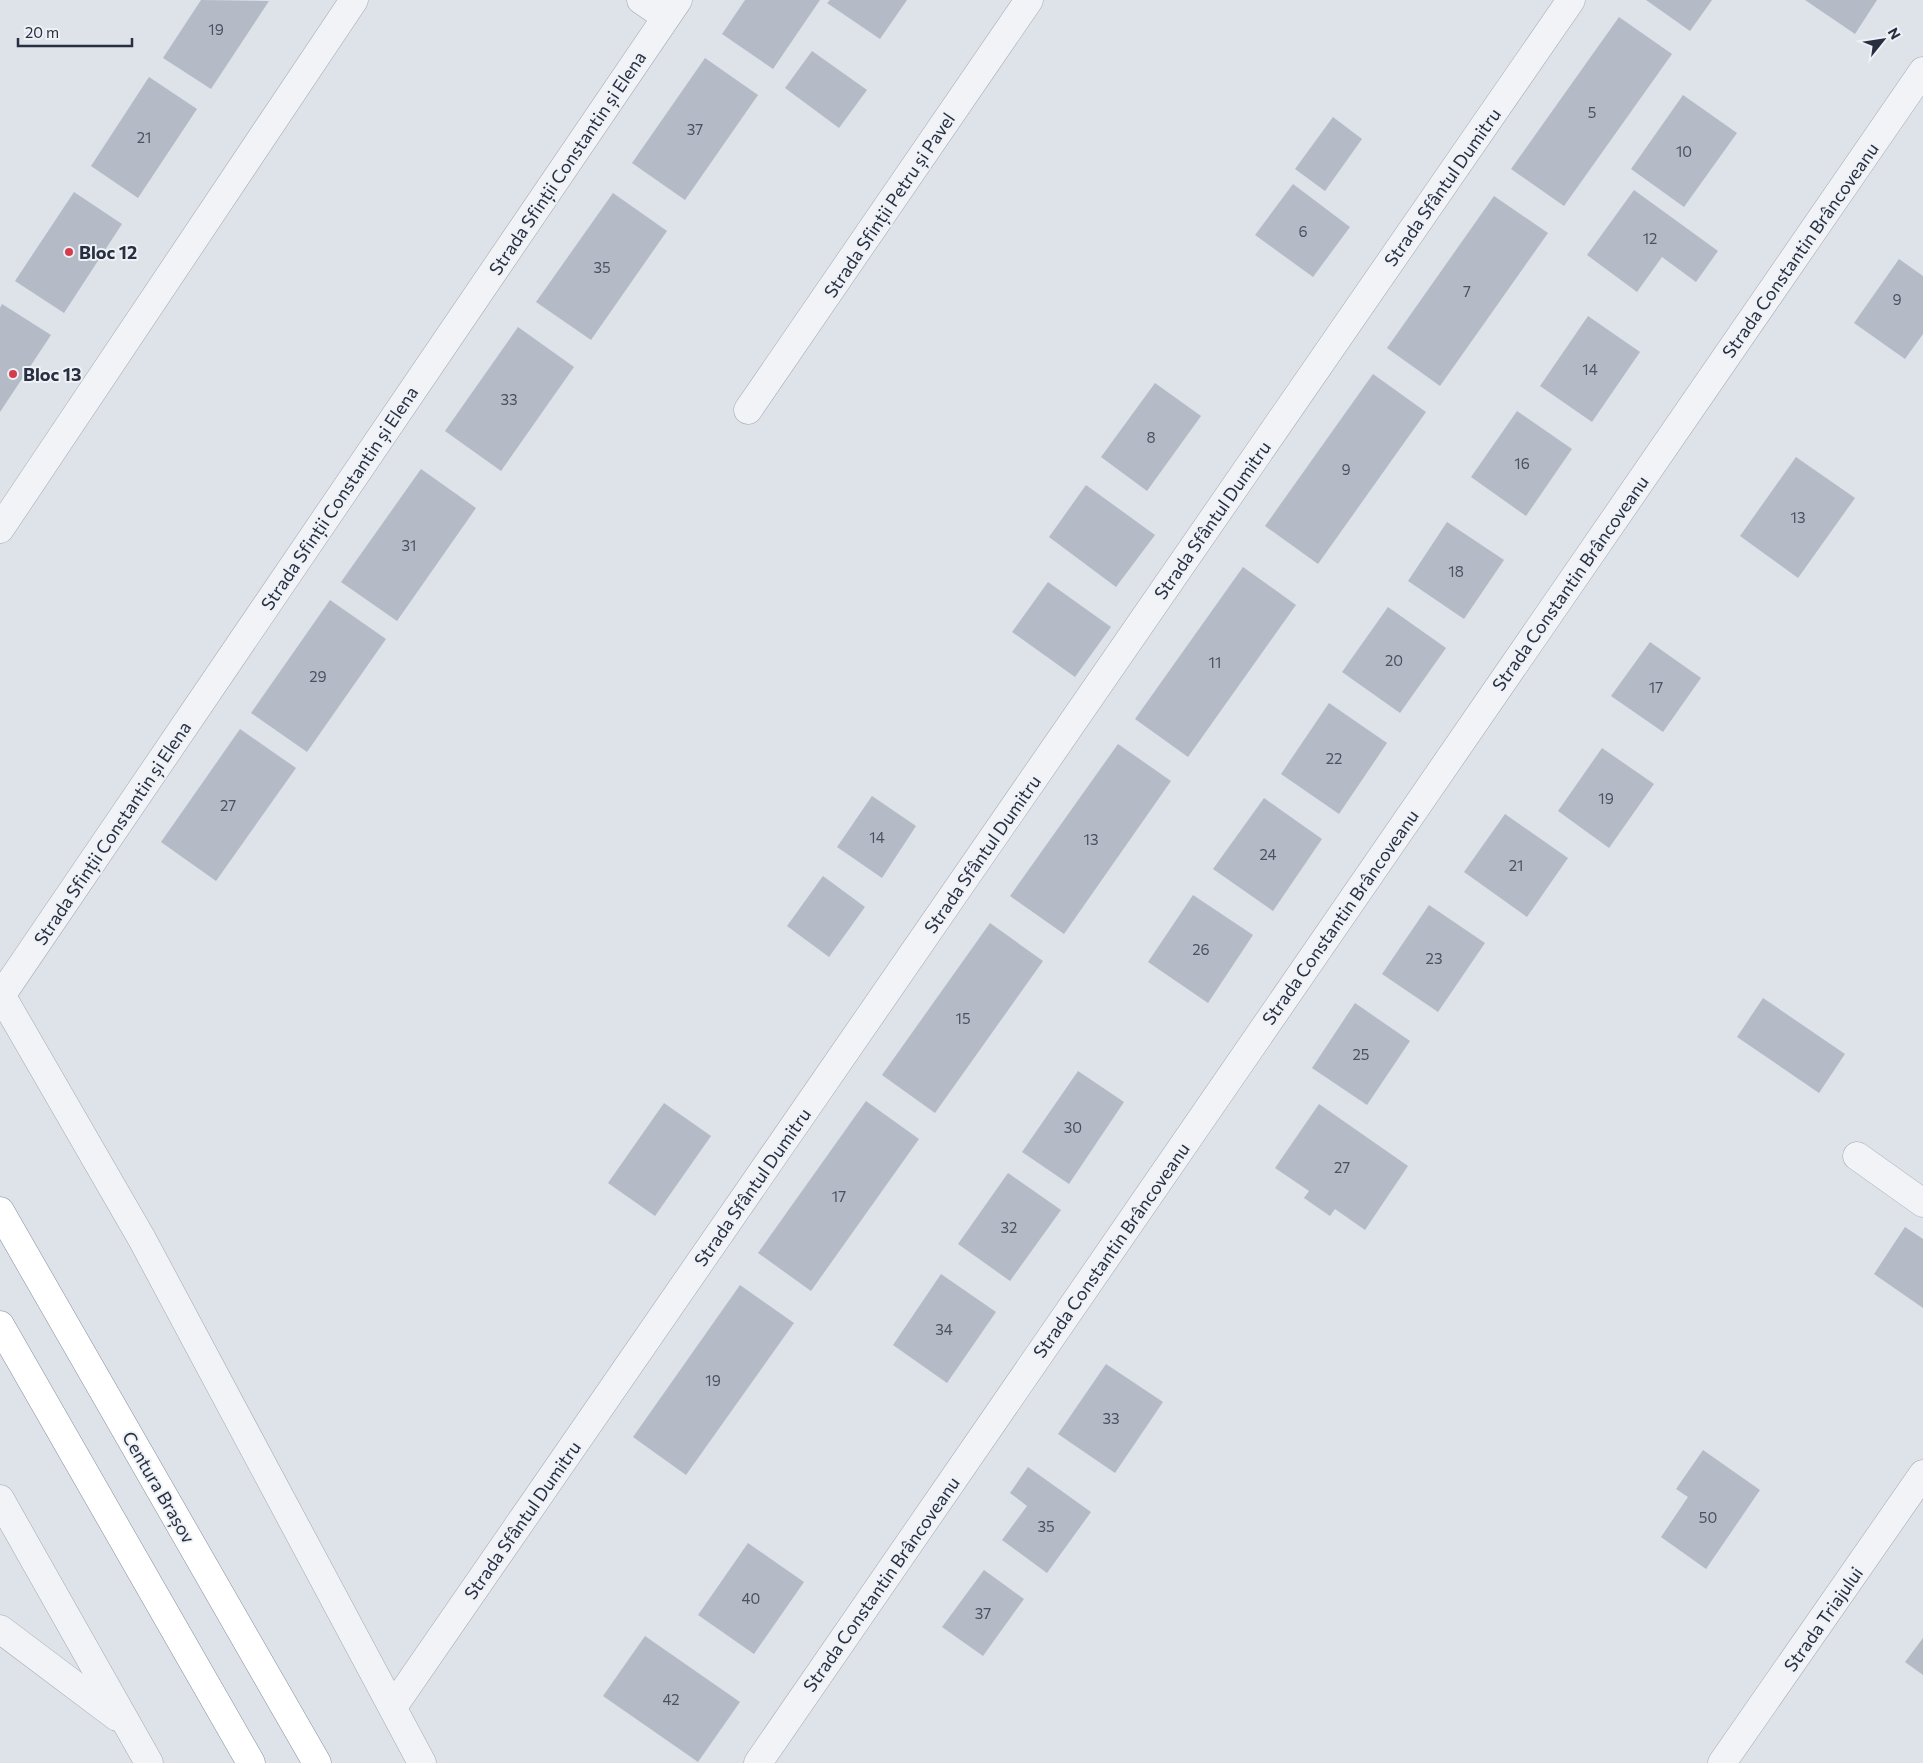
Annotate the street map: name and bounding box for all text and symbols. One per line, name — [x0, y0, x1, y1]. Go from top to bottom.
scale bar — [18, 15, 131, 47]
north arrow — [1858, 15, 1908, 65]
house number: 19 — [208, 20, 224, 38]
text: 20 m — [25, 23, 59, 41]
text: N — [1885, 24, 1905, 42]
street label: Strada Sfinții Constantin și Elena — [484, 47, 651, 280]
house number: 5 — [1588, 103, 1596, 121]
street label: Strada Sfântul Dumitru — [1379, 104, 1505, 270]
street label: Strada Sfinții Petru și Pavel — [819, 108, 960, 302]
house number: 37 — [687, 120, 703, 138]
house number: 21 — [137, 128, 151, 146]
street label: Strada Constantin Brâncoveanu — [1717, 138, 1883, 362]
house number: 10 — [1676, 142, 1692, 160]
house number: 6 — [1298, 222, 1308, 240]
house number: 12 — [1643, 229, 1657, 247]
place label: Bloc 12 — [79, 241, 137, 263]
marker: Bloc 12 — [63, 246, 75, 258]
house number: 35 — [593, 258, 611, 276]
house number: 7 — [1463, 282, 1471, 300]
house number: 9 — [1892, 290, 1902, 308]
house number: 14 — [1582, 360, 1598, 378]
place label: Bloc 13 — [23, 363, 81, 385]
marker: Bloc 13 — [7, 368, 19, 380]
street label: Strada Sfinții Constantin și Elena — [256, 382, 423, 615]
house number: 33 — [500, 390, 518, 408]
house number: 8 — [1146, 428, 1156, 446]
street label: Strada Sfântul Dumitru — [1149, 437, 1275, 603]
house number: 16 — [1514, 454, 1530, 472]
house number: 9 — [1341, 460, 1351, 478]
street label: Strada Constantin Brâncoveanu — [1487, 471, 1653, 695]
house number: 13 — [1791, 508, 1805, 526]
house number: 31 — [402, 536, 416, 554]
house number: 18 — [1448, 562, 1464, 580]
house number: 20 — [1385, 651, 1403, 669]
house number: 11 — [1209, 653, 1221, 671]
house number: 29 — [309, 667, 327, 685]
house number: 17 — [1649, 678, 1663, 696]
street label: Strada Sfinții Constantin și Elena — [29, 717, 196, 950]
house number: 22 — [1326, 749, 1342, 767]
street label: Strada Sfântul Dumitru — [919, 771, 1045, 937]
house number: 19 — [1598, 789, 1614, 807]
house number: 27 — [220, 796, 236, 814]
street label: Strada Constantin Brâncoveanu — [1257, 805, 1423, 1029]
house number: 14 — [869, 828, 885, 846]
house number: 13 — [1084, 830, 1098, 848]
house number: 24 — [1259, 845, 1277, 863]
house number: 21 — [1509, 856, 1523, 874]
house number: 26 — [1192, 940, 1210, 958]
house number: 23 — [1426, 949, 1442, 967]
house number: 15 — [955, 1009, 971, 1027]
house number: 25 — [1353, 1045, 1369, 1063]
street label: Strada Sfântul Dumitru — [689, 1104, 815, 1270]
house number: 30 — [1064, 1118, 1082, 1136]
street label: Strada Constantin Brâncoveanu — [1028, 1138, 1194, 1362]
house number: 27 — [1334, 1158, 1350, 1176]
house number: 17 — [832, 1187, 846, 1205]
house number: 32 — [1001, 1218, 1017, 1236]
house number: 34 — [935, 1320, 953, 1338]
house number: 19 — [705, 1371, 721, 1389]
house number: 33 — [1102, 1409, 1120, 1427]
street label: Centura Brașov — [117, 1427, 200, 1547]
street label: Strada Sfântul Dumitru — [459, 1437, 585, 1603]
street label: Strada Constantin Brâncoveanu — [798, 1472, 964, 1696]
house number: 50 — [1699, 1508, 1717, 1526]
house number: 35 — [1037, 1517, 1055, 1535]
street label: Strada Triajului — [1779, 1562, 1867, 1676]
house number: 40 — [742, 1589, 760, 1607]
house number: 37 — [975, 1604, 991, 1622]
house number: 42 — [662, 1690, 680, 1708]

